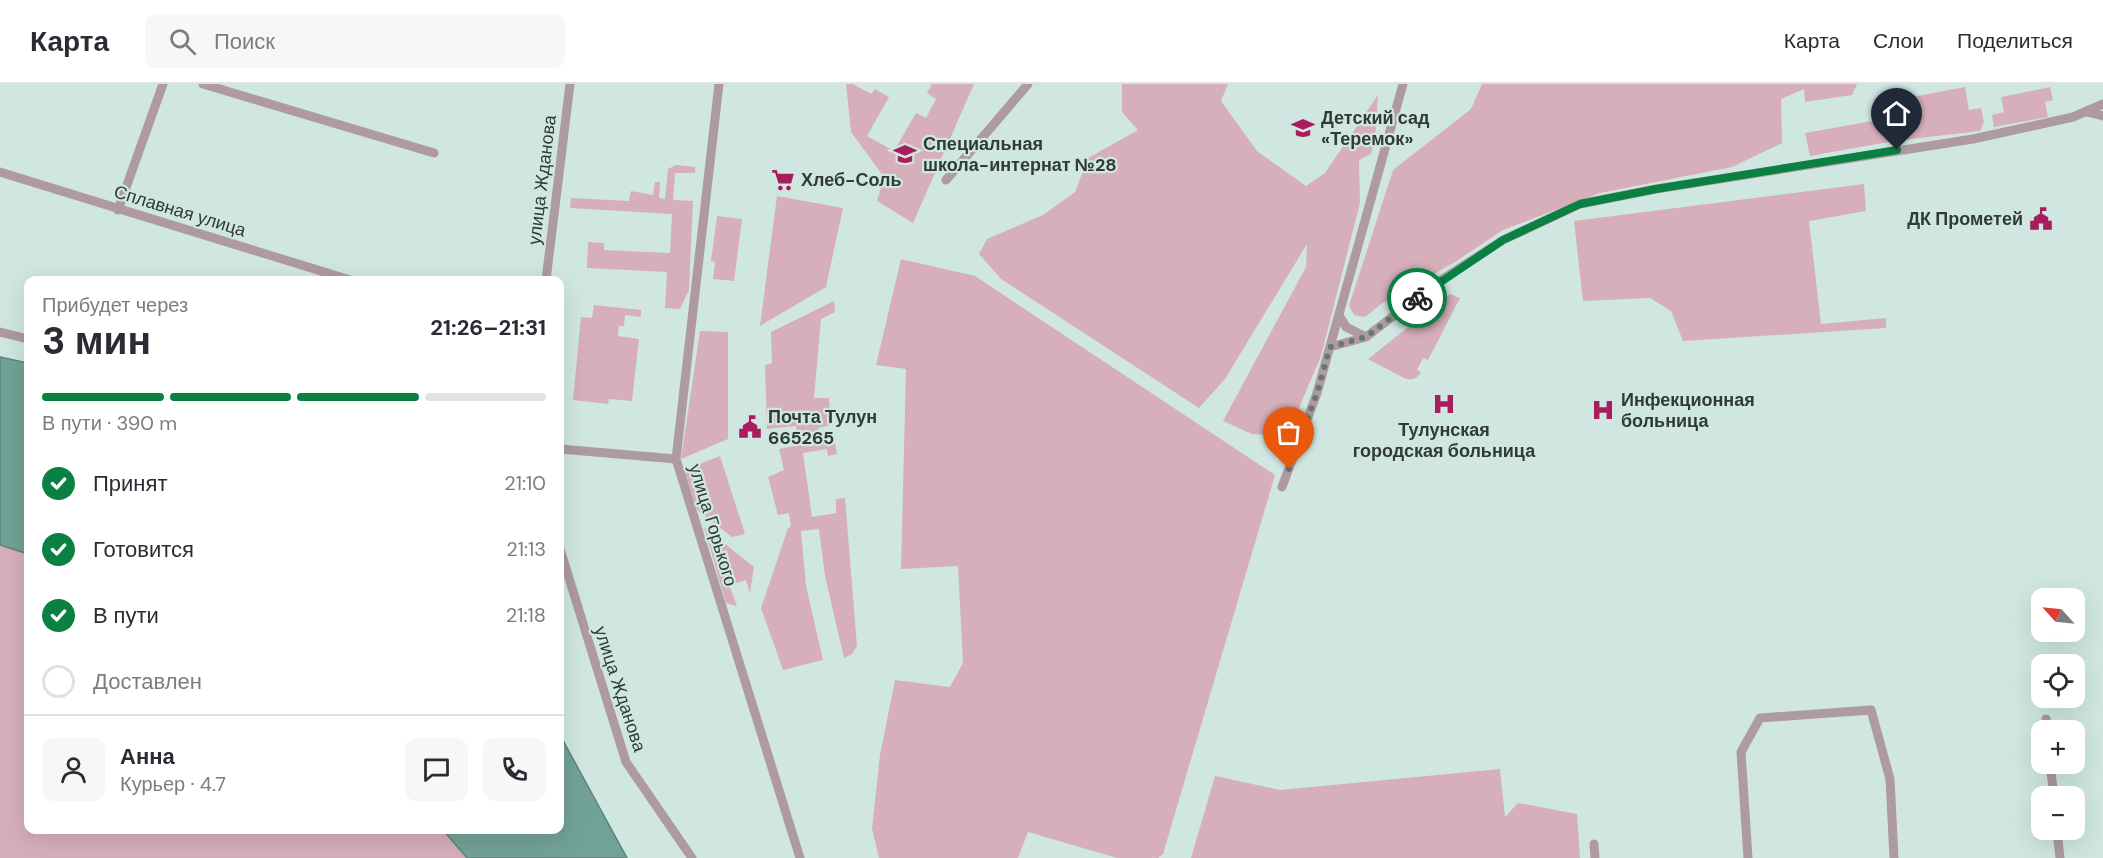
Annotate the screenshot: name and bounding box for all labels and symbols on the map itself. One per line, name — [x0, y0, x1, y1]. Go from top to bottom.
pin — [1871, 88, 1922, 150]
place label: Детский сад «Теремок» — [1321, 106, 1430, 151]
street label: улица Жданова — [522, 113, 562, 246]
school or university icon: Детский сад «Теремок» — [1290, 115, 1316, 141]
place label: Специальная школа-интернат №28 — [923, 132, 1117, 177]
school or university icon: Специальная школа-интернат №28 — [892, 141, 918, 167]
supermarket icon: Хлеб-Соль — [770, 167, 796, 193]
place label: Хлеб-Соль — [801, 168, 902, 192]
street label: Сплавная улица — [111, 180, 250, 243]
public building icon: ДК Прометей — [2028, 206, 2054, 232]
place label: ДК Прометей — [1907, 207, 2023, 231]
courier — [1387, 268, 1447, 328]
place label: Инфекционная больница — [1621, 388, 1755, 433]
hospital icon: Тулунская городская больница — [1431, 391, 1457, 417]
hospital icon: Инфекционная больница — [1590, 397, 1616, 423]
place label: Почта Тулун 665265 — [768, 405, 877, 450]
pin — [1263, 407, 1314, 469]
public building icon: Почта Тулун 665265 — [737, 414, 763, 440]
place label: Тулунская городская больница — [1353, 418, 1536, 463]
street label: улица Горького — [683, 461, 743, 589]
north arrow — [2031, 588, 2085, 642]
street label: улица Жданова — [588, 623, 652, 756]

